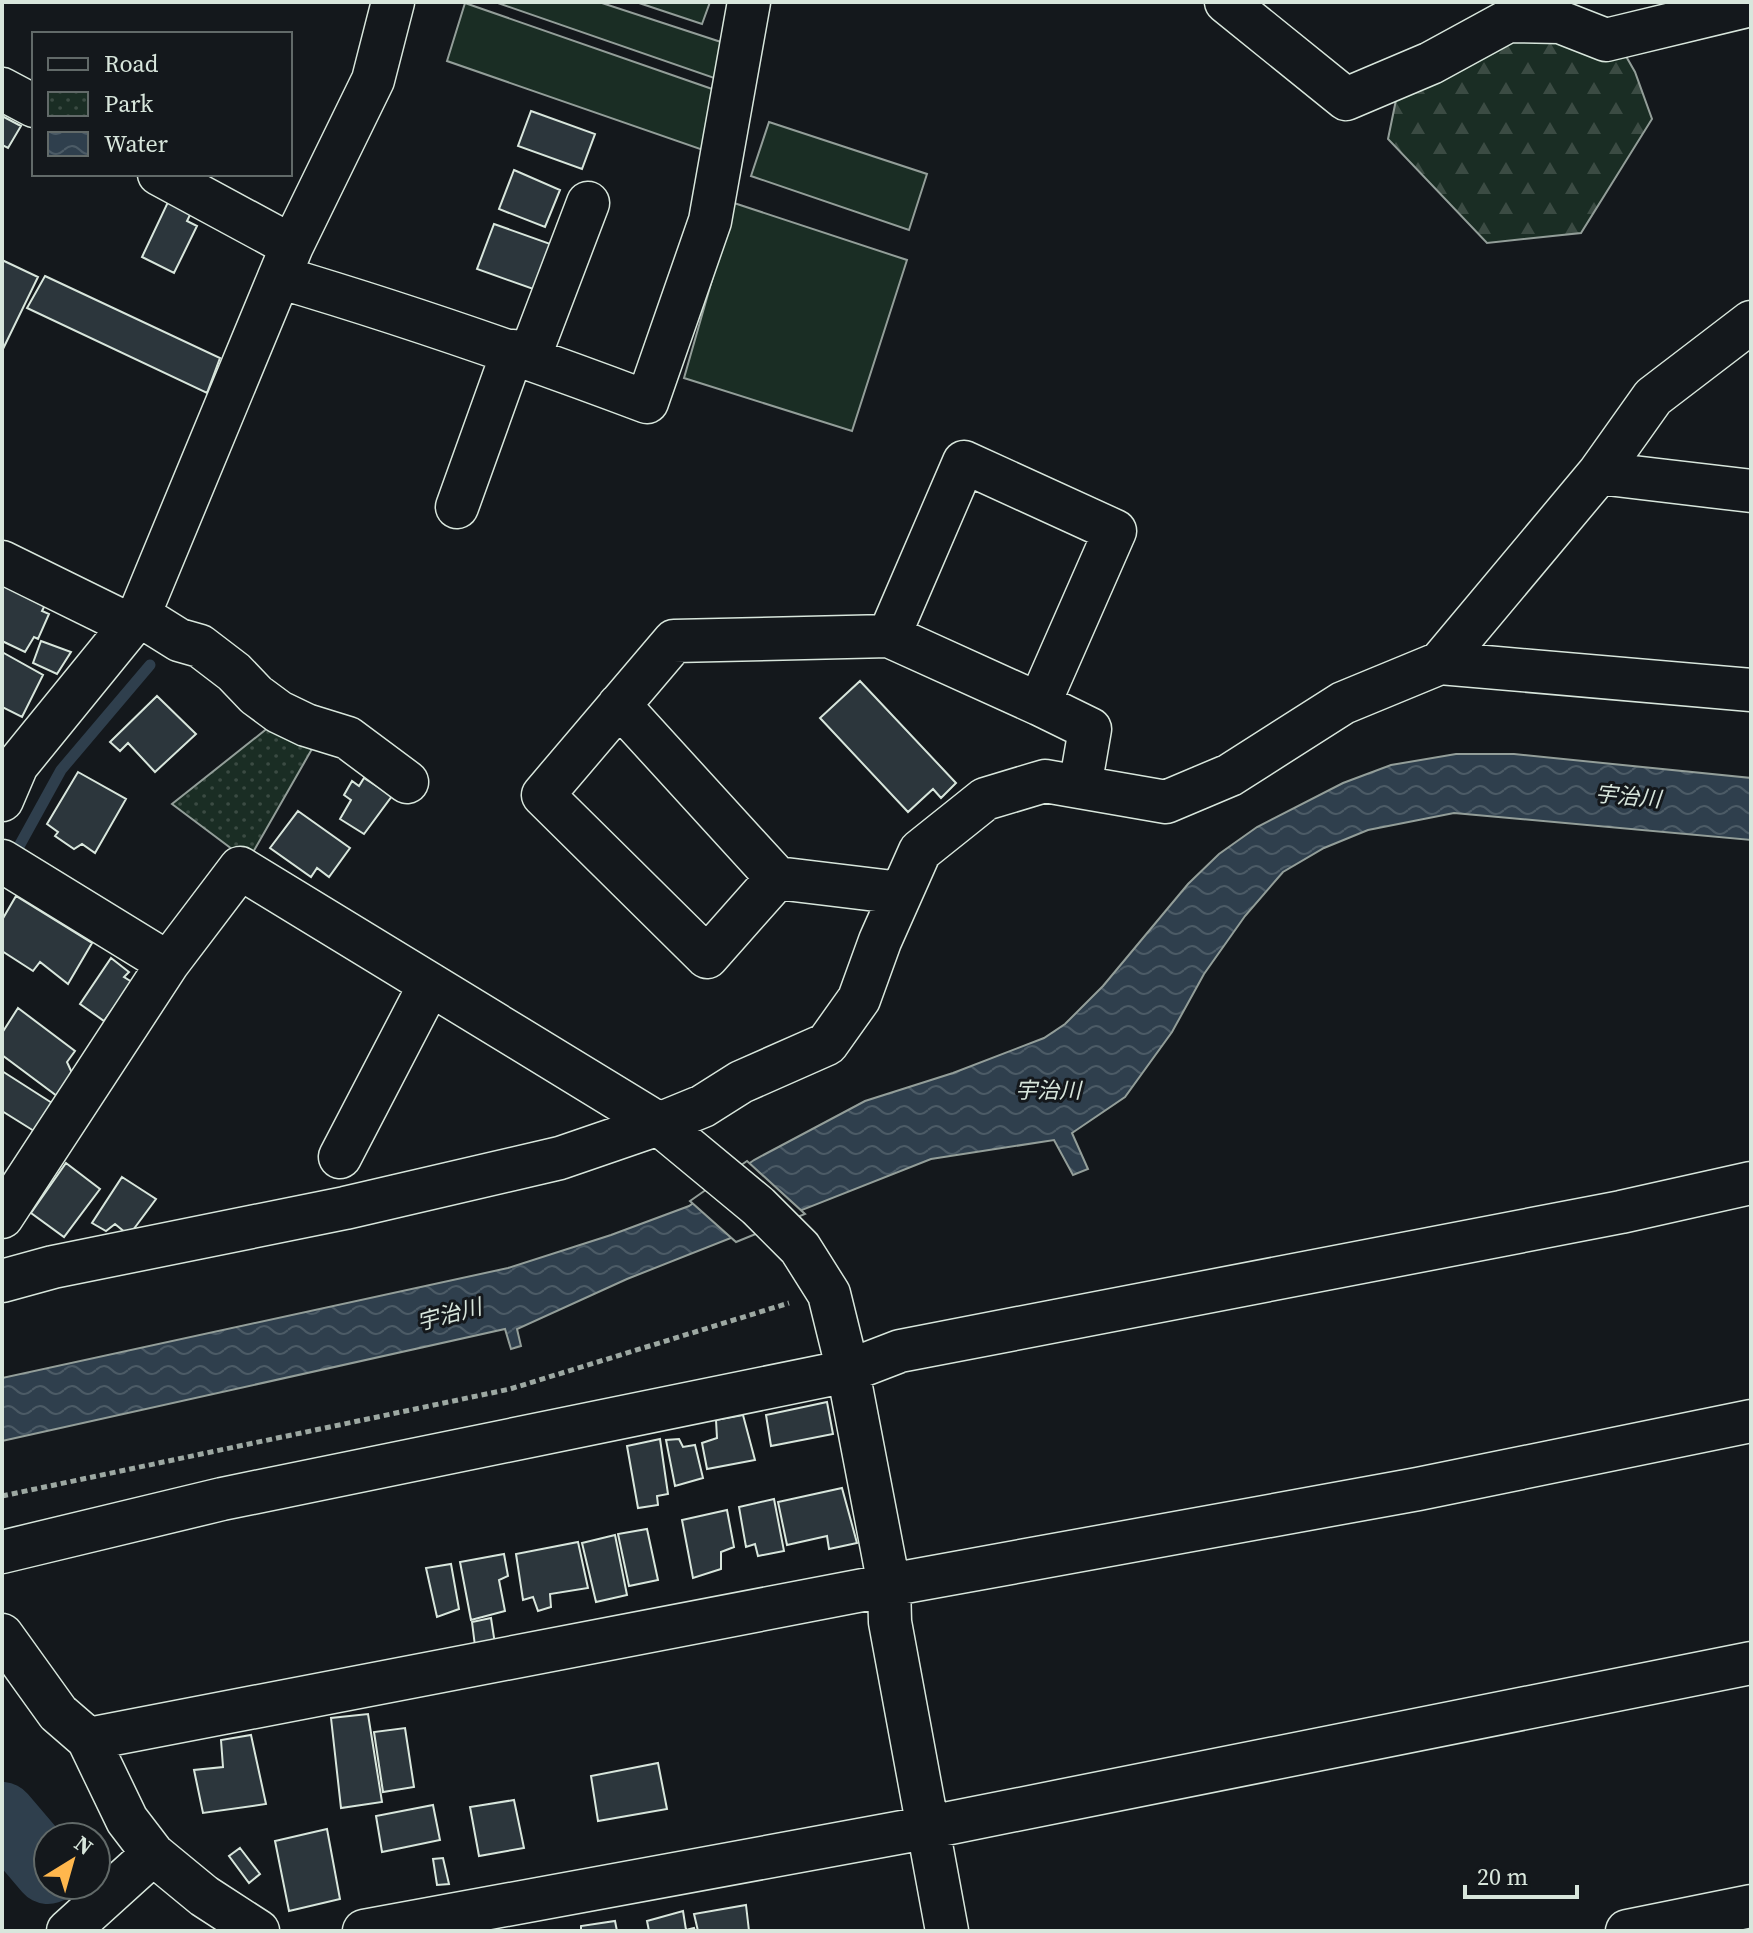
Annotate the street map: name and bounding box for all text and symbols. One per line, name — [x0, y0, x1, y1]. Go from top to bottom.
legend — [32, 32, 292, 176]
text: Road — [104, 47, 159, 80]
text: Park — [104, 87, 154, 120]
text: Water — [104, 127, 168, 160]
water label: 宇治川 — [1594, 778, 1664, 814]
water label: 宇治川 — [1015, 1075, 1083, 1105]
water label: 宇治川 — [413, 1290, 487, 1337]
north arrow — [32, 1821, 112, 1901]
text: N — [69, 1828, 99, 1862]
scale bar — [1465, 1849, 1577, 1899]
text: 20 m — [1477, 1860, 1528, 1893]

